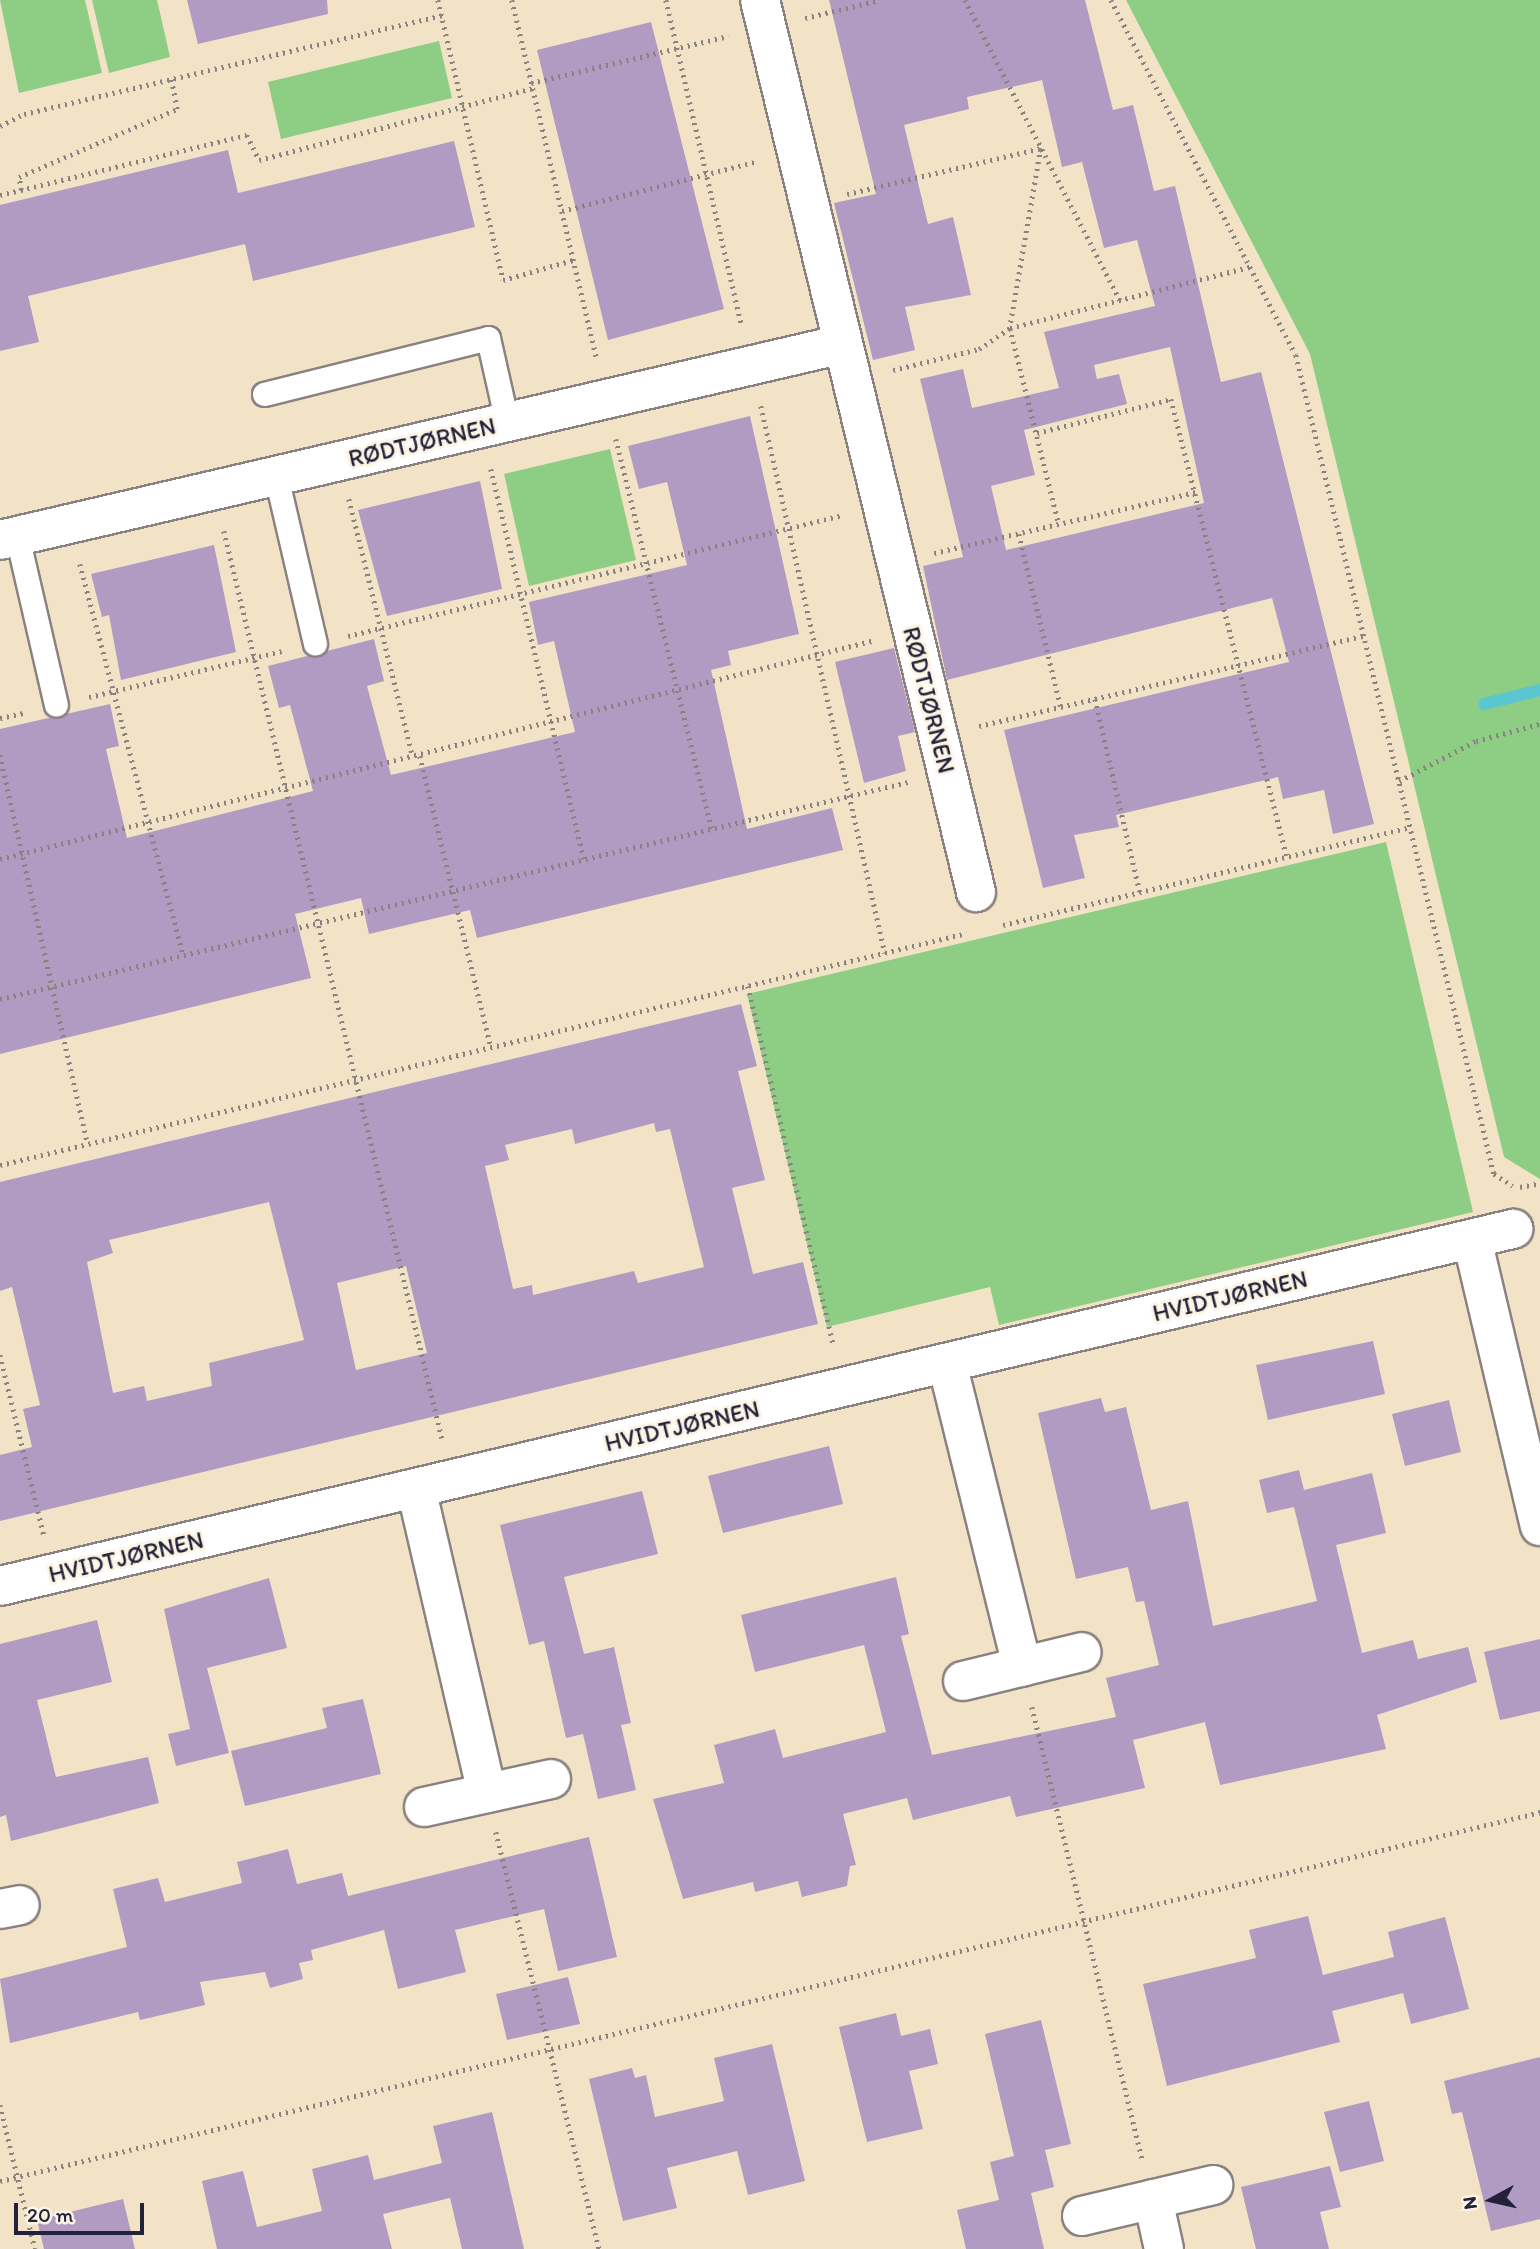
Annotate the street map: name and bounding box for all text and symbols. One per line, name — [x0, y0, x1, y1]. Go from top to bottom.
street label: RØDTJØRNEN — [346, 411, 498, 473]
street label: RØDTJØRNEN — [897, 624, 961, 776]
street label: HVIDTJØRNEN — [1150, 1264, 1310, 1328]
street label: HVIDTJØRNEN — [602, 1394, 762, 1458]
street label: HVIDTJØRNEN — [46, 1525, 206, 1589]
north arrow — [1456, 2165, 1526, 2235]
scale bar — [18, 2190, 147, 2234]
text: N — [1457, 2195, 1482, 2211]
text: 20 m — [27, 2202, 73, 2227]

